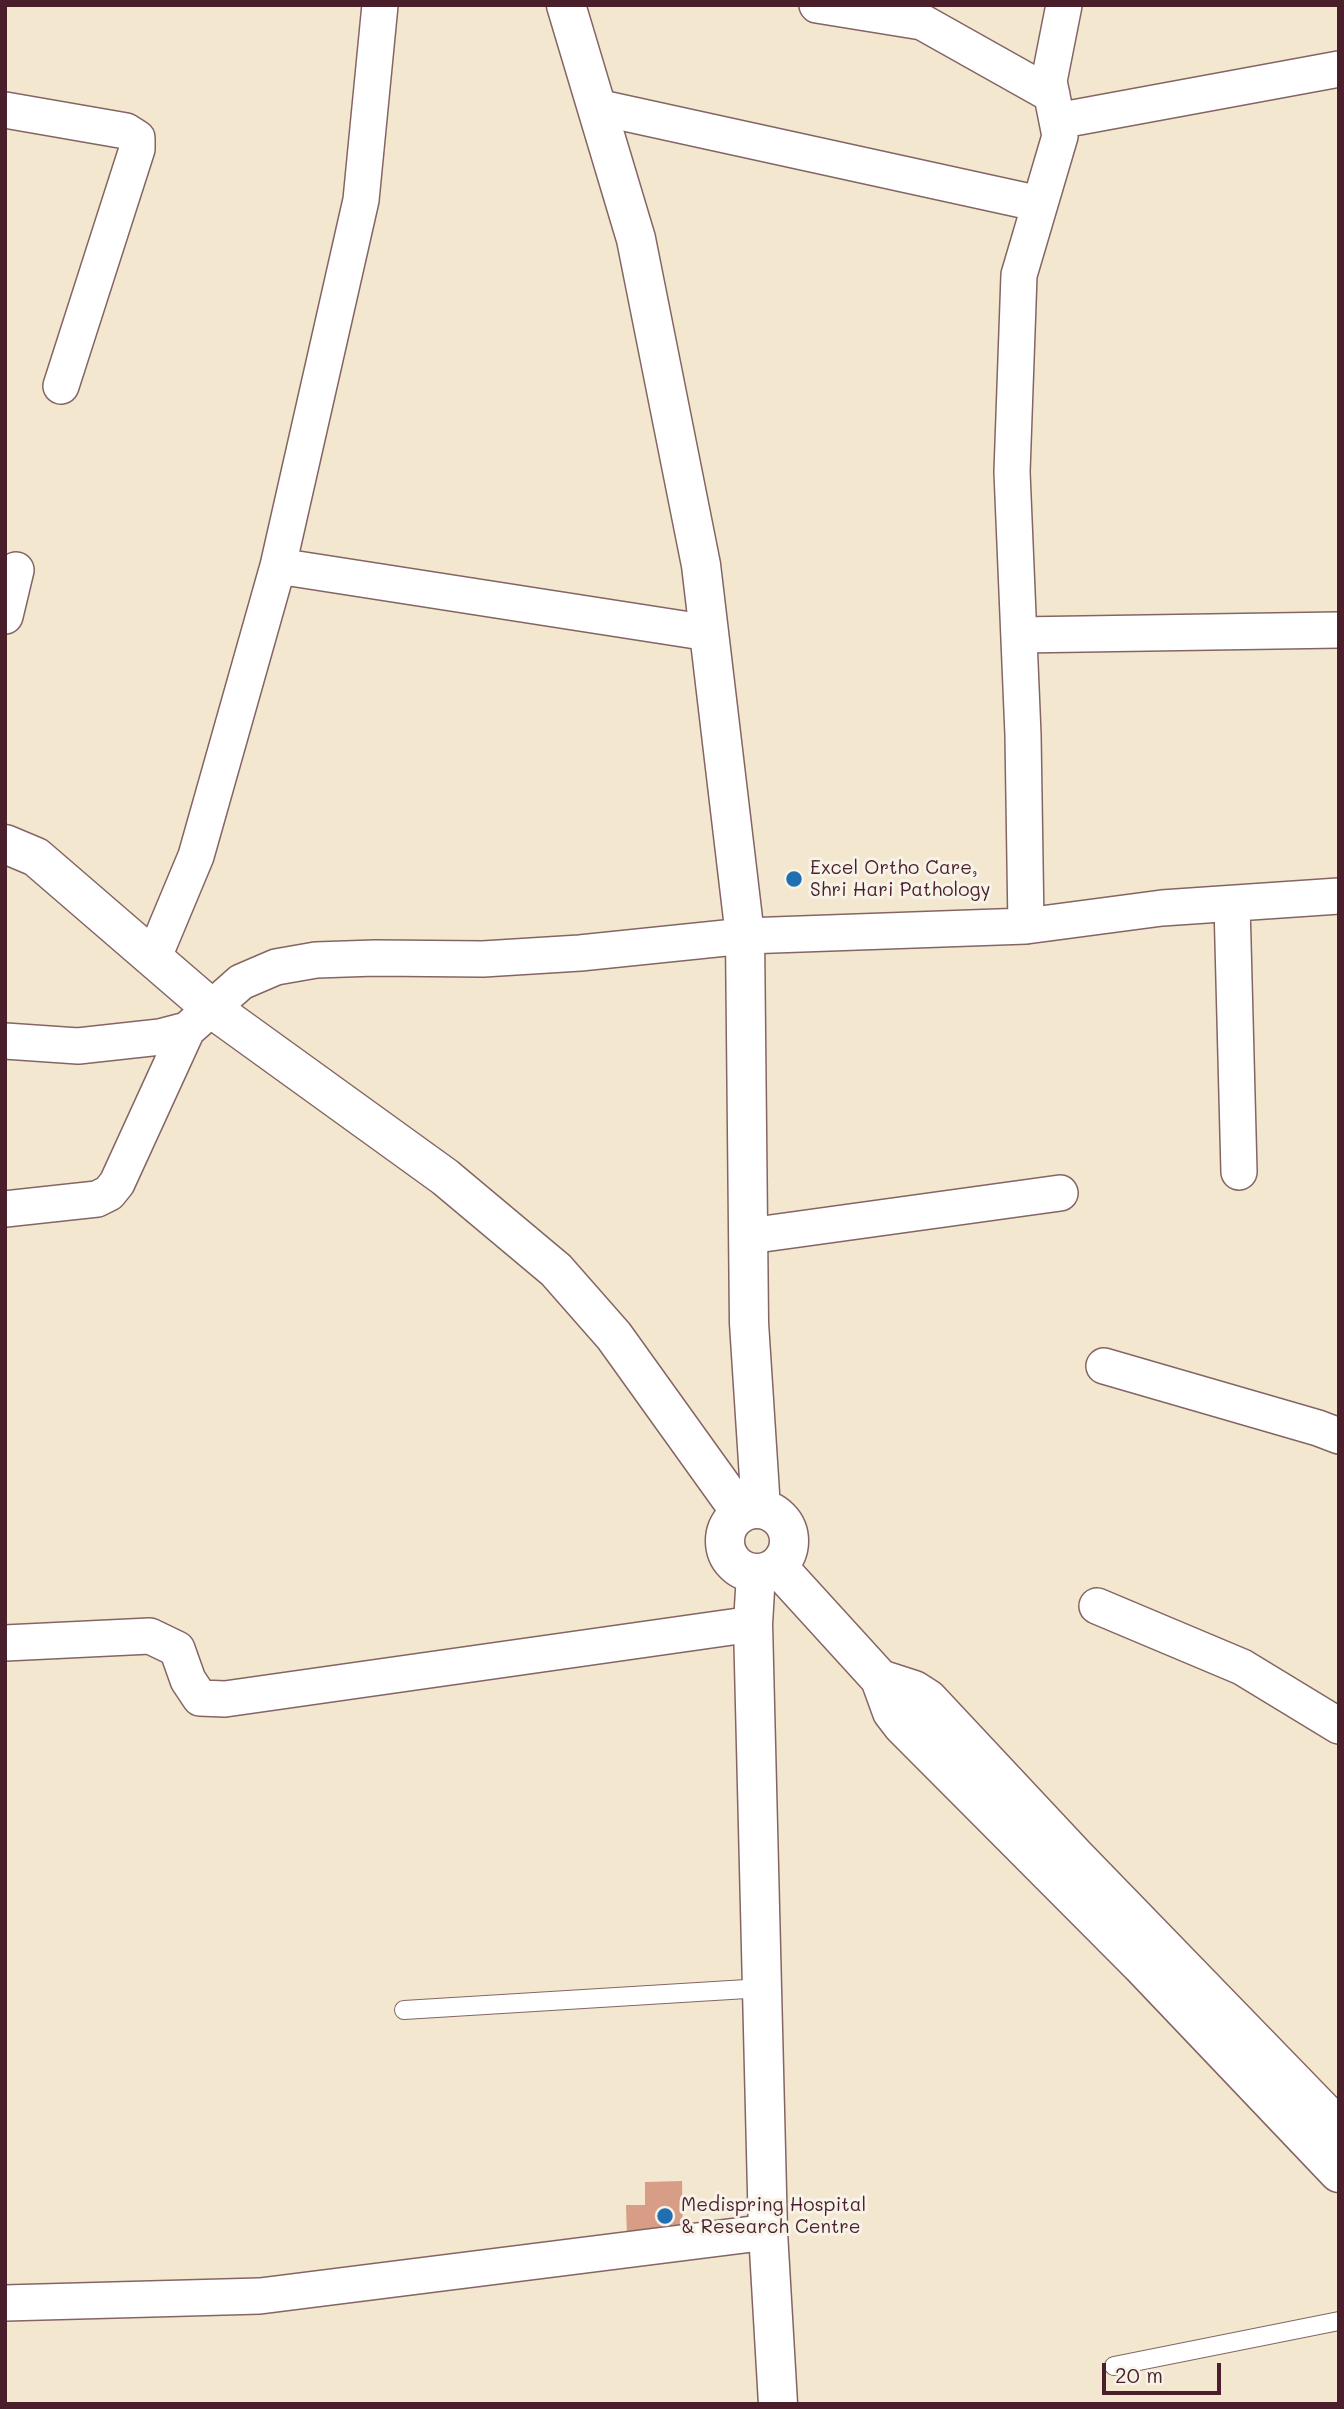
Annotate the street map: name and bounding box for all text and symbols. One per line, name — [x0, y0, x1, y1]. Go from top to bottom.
place label: Excel Ortho Care, Shri Hari Pathology — [810, 857, 990, 901]
marker: Excel Ortho Care, Shri Hari Pathology — [784, 869, 804, 889]
place label: Medispring Hospital & Research Centre — [681, 2194, 866, 2238]
marker: Medispring Hospital & Research Centre — [655, 2206, 675, 2226]
scale bar — [1106, 2350, 1225, 2394]
text: 20 m — [1115, 2361, 1163, 2388]

